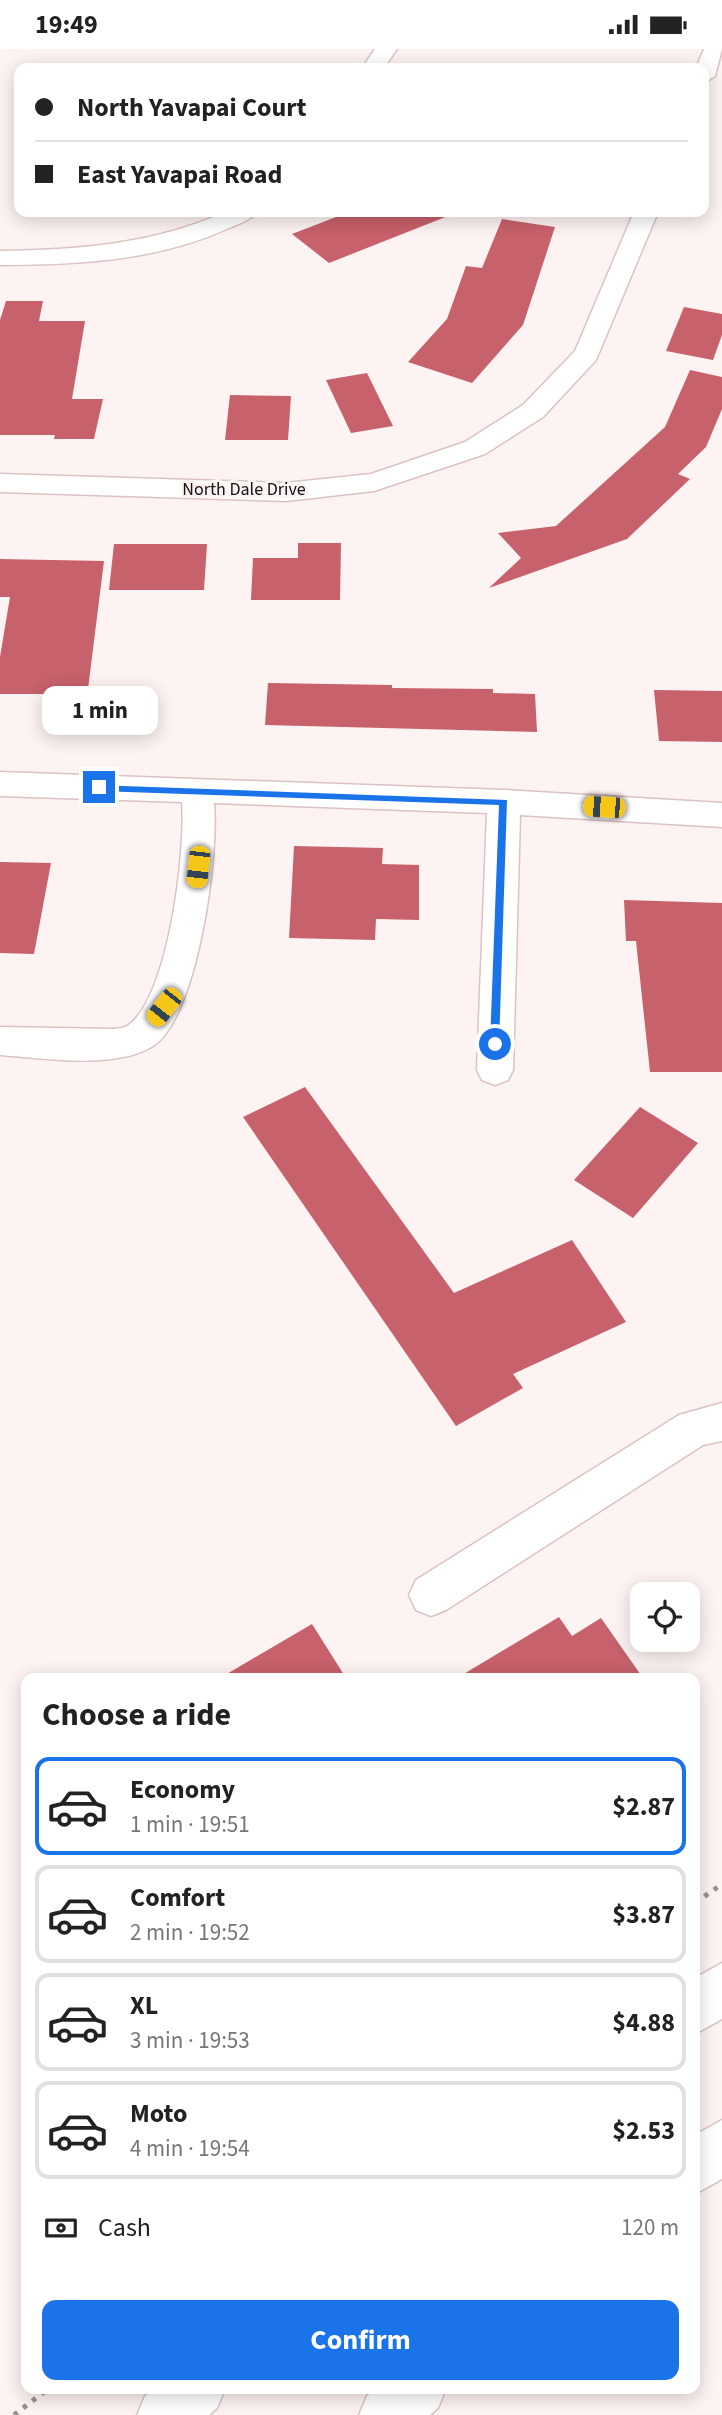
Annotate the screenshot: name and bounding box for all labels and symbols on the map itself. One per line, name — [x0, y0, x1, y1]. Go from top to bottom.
street label: North Dale Drive — [182, 477, 306, 502]
callout: 1 min — [41, 685, 157, 735]
route end — [83, 771, 115, 803]
car — [583, 795, 626, 819]
car — [186, 845, 211, 889]
car — [143, 984, 186, 1030]
route start — [479, 1028, 511, 1060]

